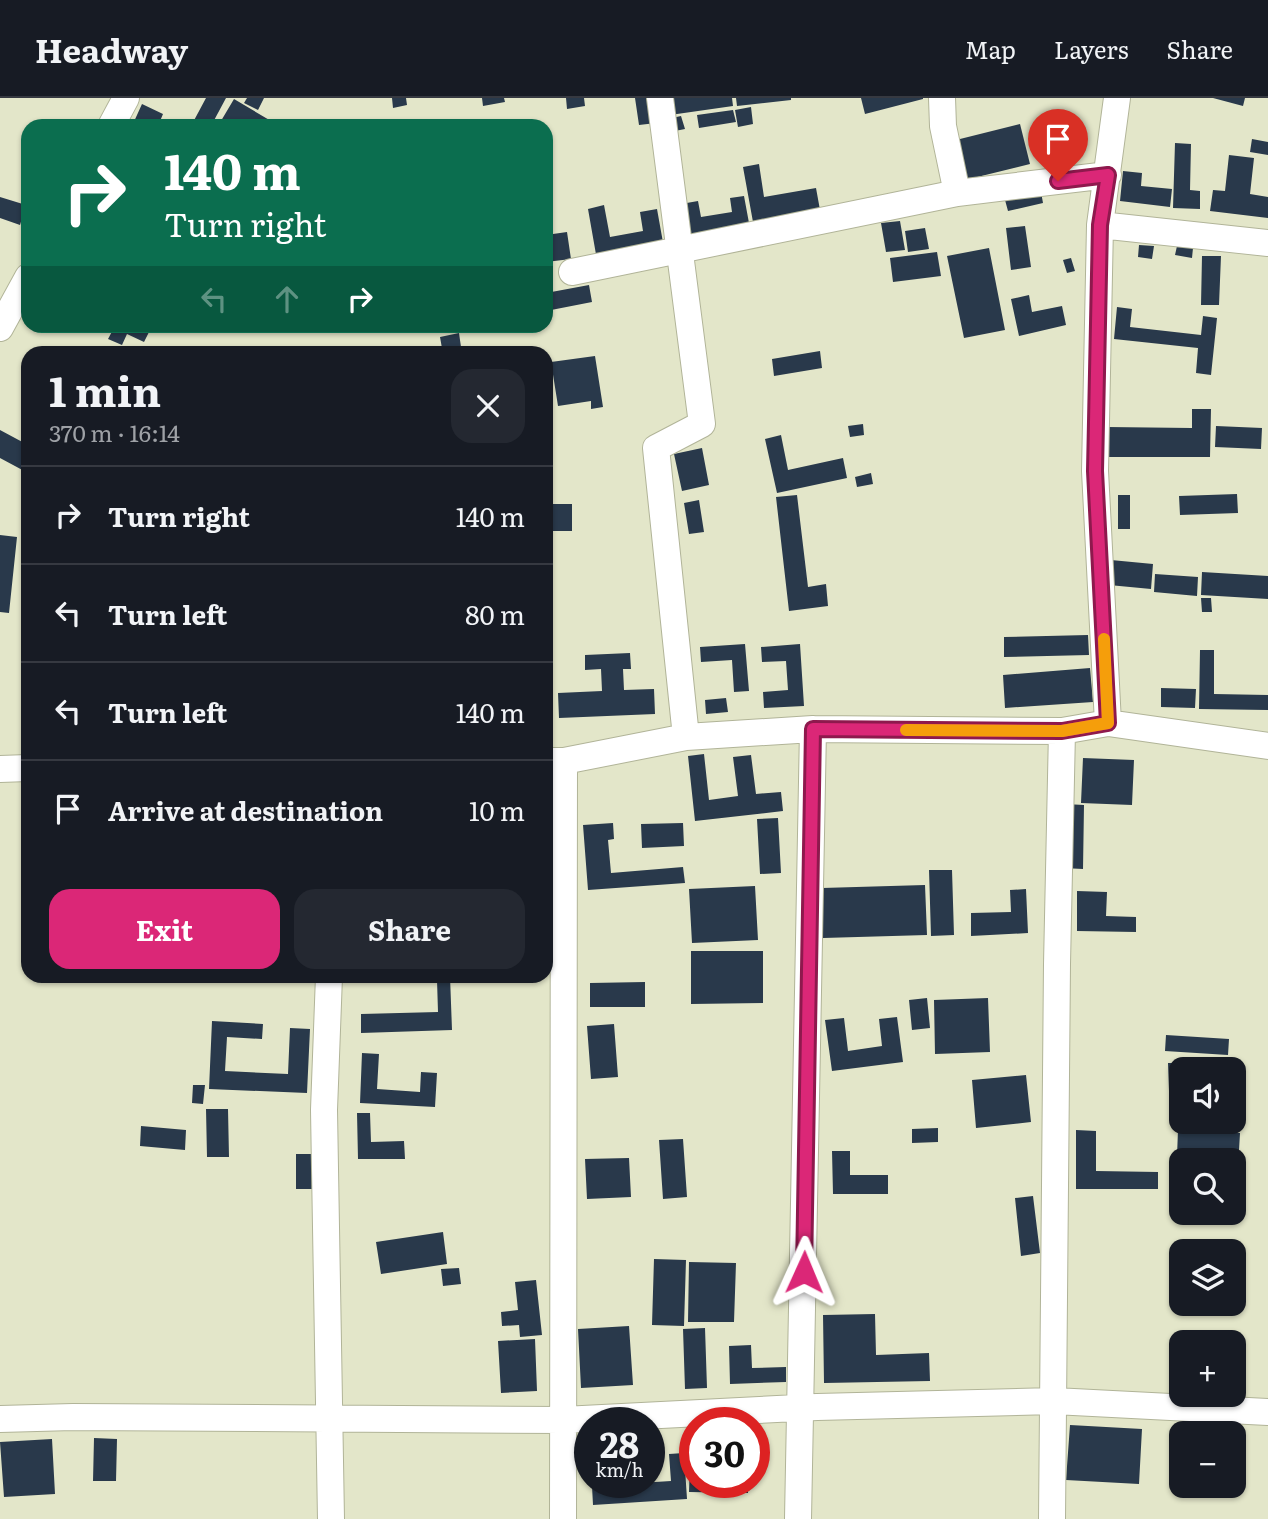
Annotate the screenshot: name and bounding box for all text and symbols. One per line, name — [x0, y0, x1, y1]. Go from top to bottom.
text: Headway — [35, 24, 188, 73]
text: Map — [965, 31, 1016, 66]
text: Layers — [1054, 31, 1128, 66]
text: Share — [1166, 31, 1233, 66]
pin — [1028, 109, 1088, 181]
icon: arrive — [1039, 120, 1077, 158]
text: 140 m — [164, 132, 301, 205]
icon: right — [49, 147, 140, 238]
text: Turn right — [164, 199, 326, 247]
icon: left — [195, 280, 233, 318]
icon: ahead — [268, 280, 306, 318]
icon: right — [341, 280, 379, 318]
text: 1 min — [49, 358, 161, 420]
button: close — [451, 369, 525, 443]
text: 370 m · 16:14 — [49, 415, 180, 449]
icon: right — [49, 496, 87, 534]
text: Turn right — [108, 496, 250, 535]
text: 140 m — [456, 496, 525, 535]
icon: left — [49, 594, 87, 632]
text: Turn left — [108, 594, 227, 633]
text: 80 m — [465, 594, 525, 633]
icon: left — [49, 692, 87, 730]
text: Turn left — [108, 692, 227, 731]
text: 140 m — [456, 692, 525, 731]
icon: arrive — [49, 790, 87, 828]
text: Arrive at destination — [108, 790, 383, 829]
text: 10 m — [469, 790, 525, 829]
button: Exit — [49, 889, 280, 969]
button: Share — [294, 889, 525, 969]
map controls — [1169, 1057, 1246, 1498]
button: sound — [1169, 1057, 1246, 1134]
button: search — [1169, 1148, 1246, 1225]
position arrow — [767, 1235, 841, 1309]
button: layers — [1169, 1239, 1246, 1316]
button: + — [1169, 1330, 1246, 1407]
speed limit sign: 30 — [679, 1407, 770, 1498]
text: 28 — [600, 1417, 639, 1469]
button: − — [1169, 1421, 1246, 1498]
text: km/h — [596, 1456, 643, 1483]

